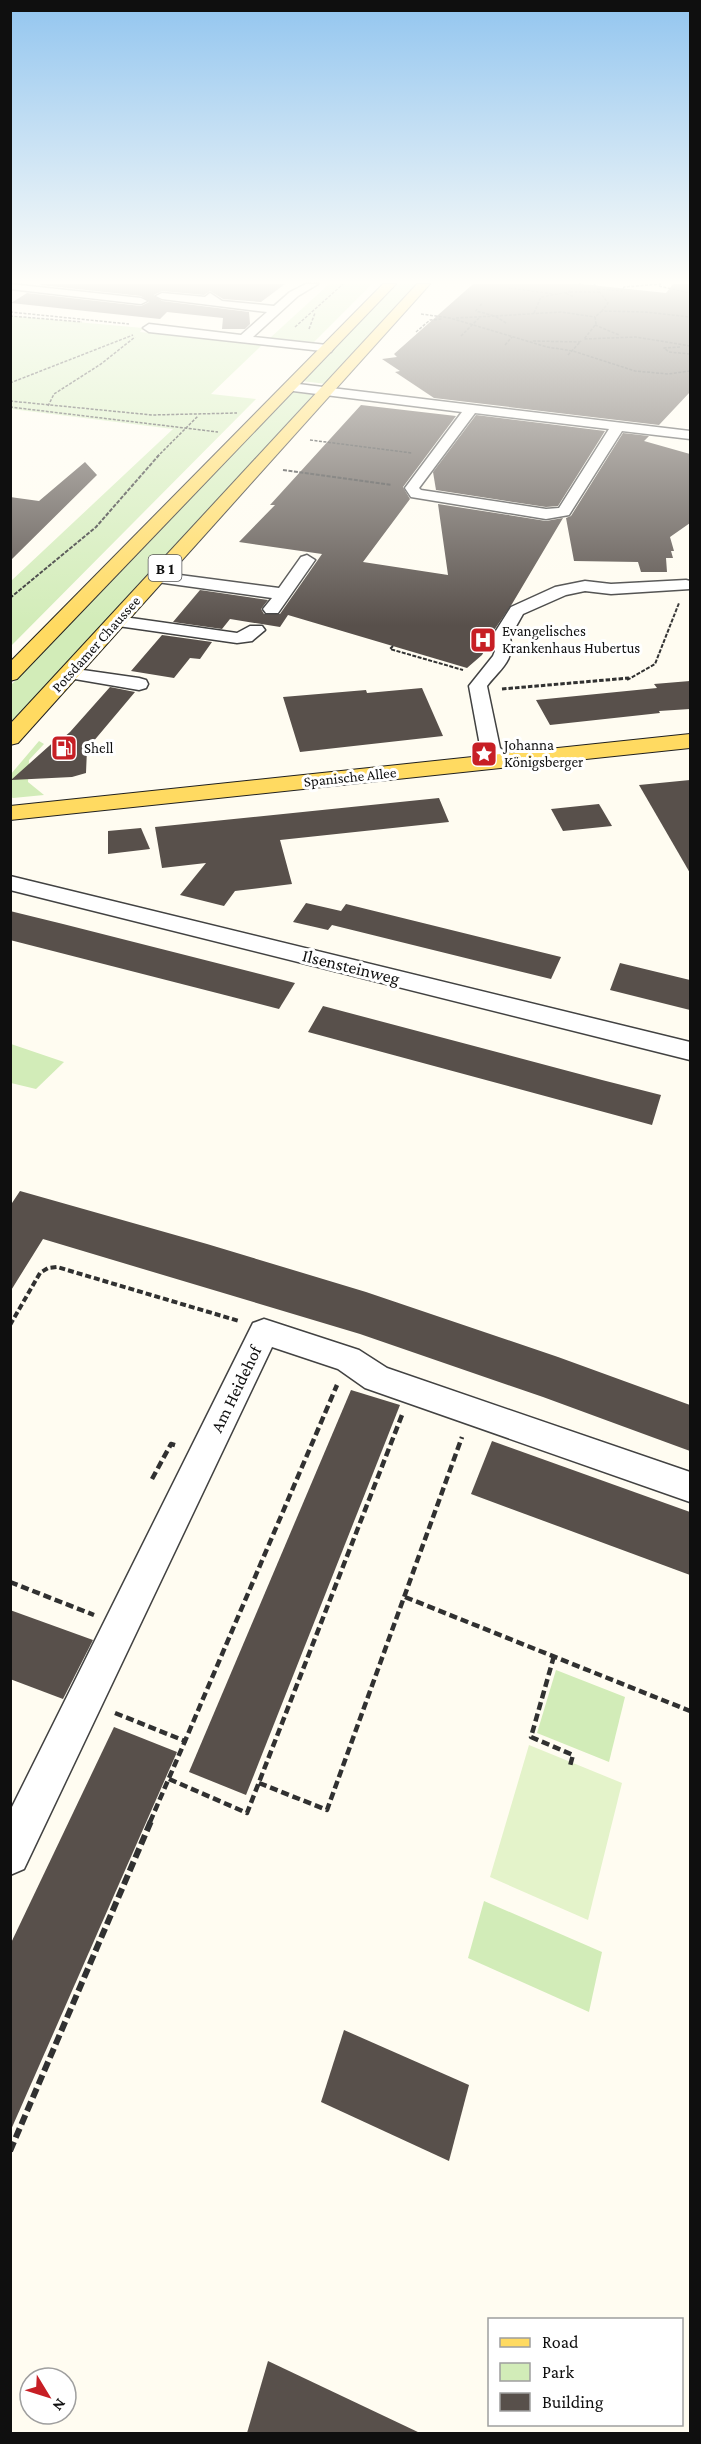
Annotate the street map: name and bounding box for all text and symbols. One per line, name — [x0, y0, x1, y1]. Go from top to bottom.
road number: B 1 — [148, 555, 182, 581]
street label: Potsdamer Chaussee — [49, 592, 144, 695]
place label: Evangelisches Krankenhaus Hubertus — [502, 623, 640, 656]
hospital icon: Evangelisches Krankenhaus Hubertus — [468, 625, 498, 655]
fuel station icon: Shell — [49, 733, 79, 763]
place label: Johanna Königsberger — [502, 737, 584, 771]
place icon: Johanna Königsberger — [469, 739, 499, 769]
place label: Shell — [84, 740, 114, 756]
street label: Spanische Allee — [303, 764, 398, 791]
street label: Ilsensteinweg — [300, 945, 402, 989]
street label: Am Heidehof — [206, 1341, 266, 1436]
legend — [488, 2318, 683, 2426]
text: Road — [542, 2332, 579, 2352]
text: Park — [542, 2362, 574, 2382]
north arrow — [18, 2366, 78, 2426]
text: Building — [542, 2392, 604, 2412]
text: N — [49, 2395, 69, 2415]

